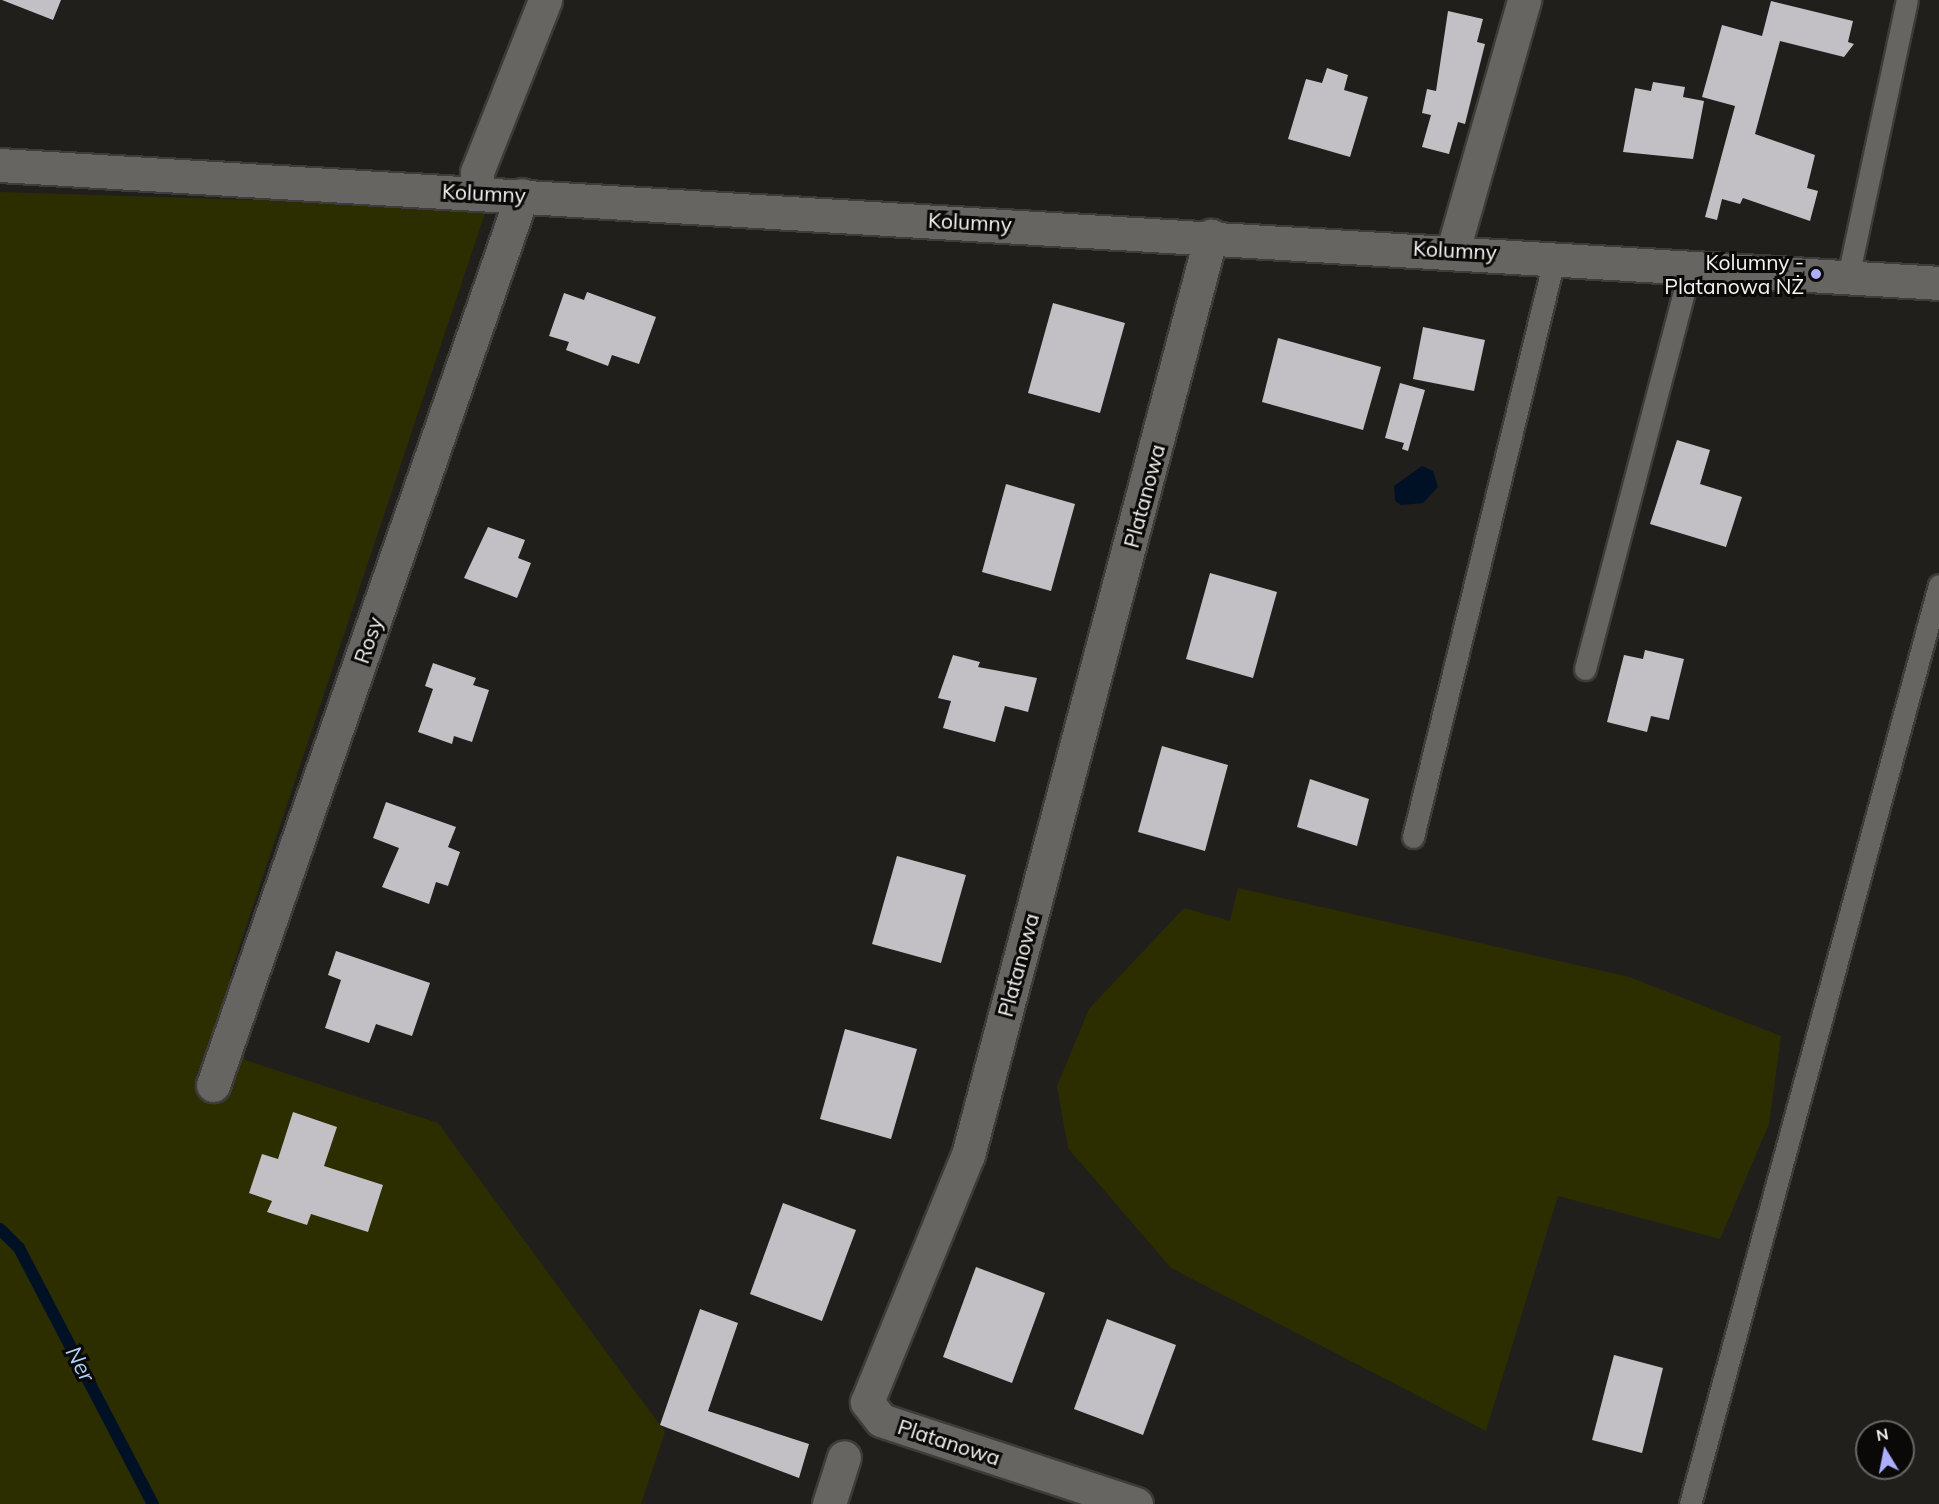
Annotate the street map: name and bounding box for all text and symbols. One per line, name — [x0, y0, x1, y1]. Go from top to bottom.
street label: Kolumny — [441, 178, 527, 208]
street label: Kolumny — [927, 207, 1013, 237]
street label: Kolumny — [1412, 235, 1498, 265]
place label: Kolumny - Platanowa NŻ — [1664, 249, 1804, 299]
marker: Kolumny - Platanowa NŻ — [1809, 267, 1823, 281]
street label: Platanowa — [1118, 442, 1170, 550]
street label: Rosy — [348, 613, 388, 667]
street label: Platanowa — [992, 911, 1044, 1019]
water label: Ner — [60, 1342, 100, 1386]
street label: Platanowa — [895, 1414, 1003, 1470]
north arrow — [1855, 1420, 1915, 1480]
text: N — [1875, 1423, 1890, 1445]

